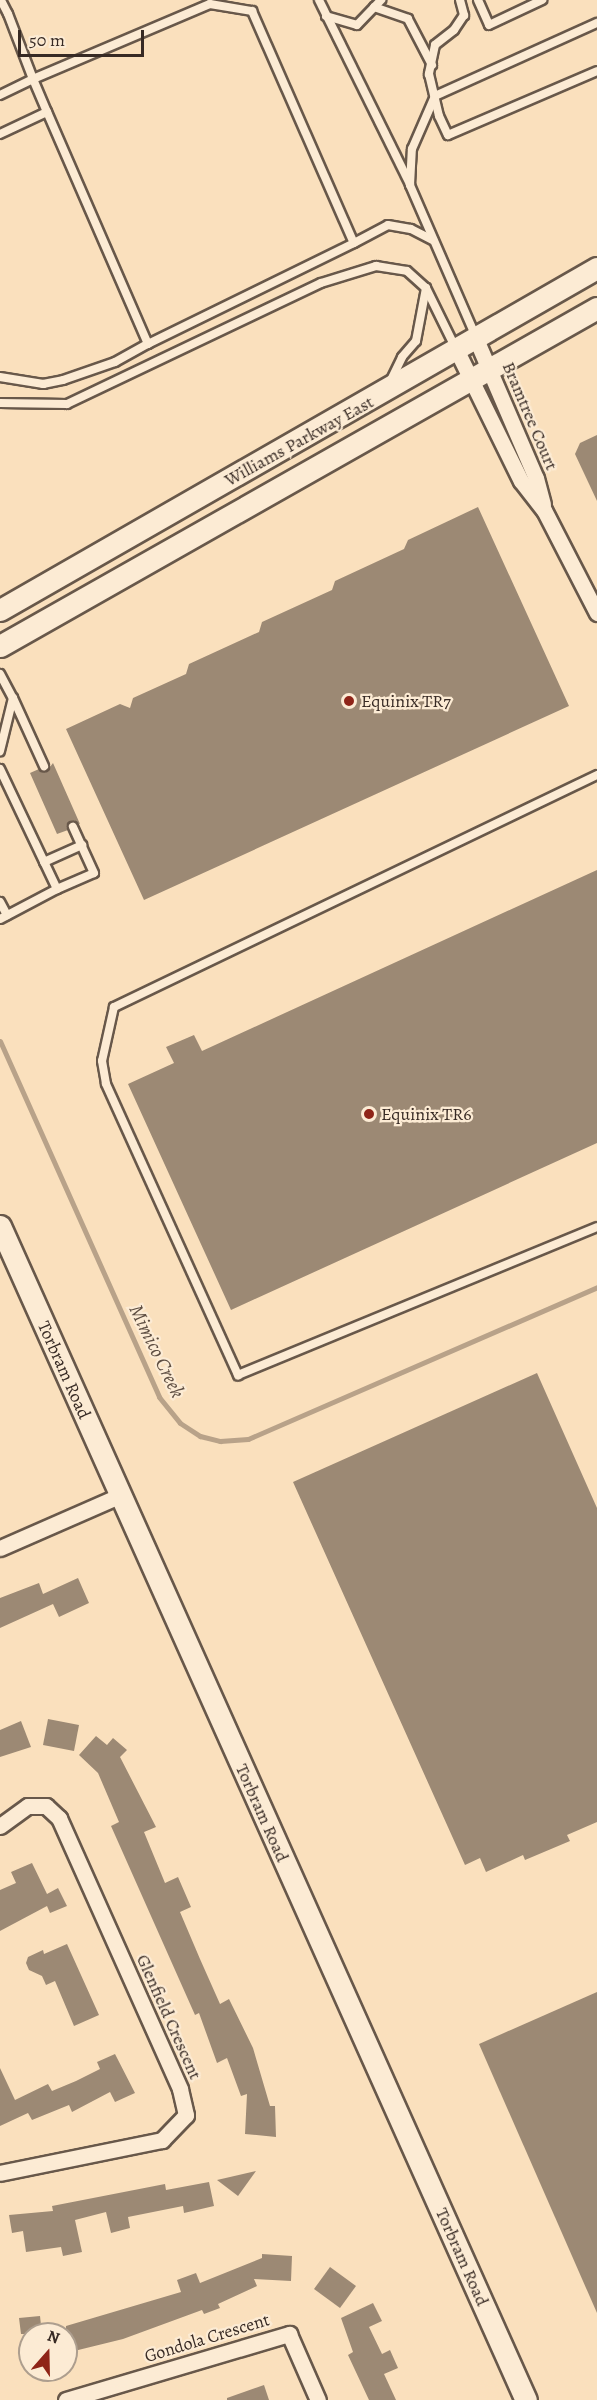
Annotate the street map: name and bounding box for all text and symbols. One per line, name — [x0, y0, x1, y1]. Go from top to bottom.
scale bar — [21, 18, 147, 56]
text: 50 m — [29, 28, 65, 52]
street label: Bramtree Court — [498, 359, 562, 473]
street label: Williams Parkway East — [221, 391, 377, 491]
place label: Equinix TR7 — [361, 690, 451, 712]
marker: Equinix TR7 — [342, 694, 356, 708]
place label: Equinix TR6 — [381, 1103, 471, 1125]
marker: Equinix TR6 — [362, 1107, 376, 1121]
water label: Mimico Creek — [124, 1300, 190, 1402]
street label: Torbram Road — [33, 1318, 95, 1422]
street label: Torbram Road — [231, 1761, 293, 1865]
street label: Glenfield Crescent — [132, 1951, 206, 2083]
street label: Torbram Road — [431, 2205, 493, 2309]
street label: Gondola Crescent — [142, 2309, 272, 2367]
north arrow — [18, 2322, 78, 2382]
text: N — [44, 2325, 63, 2349]

